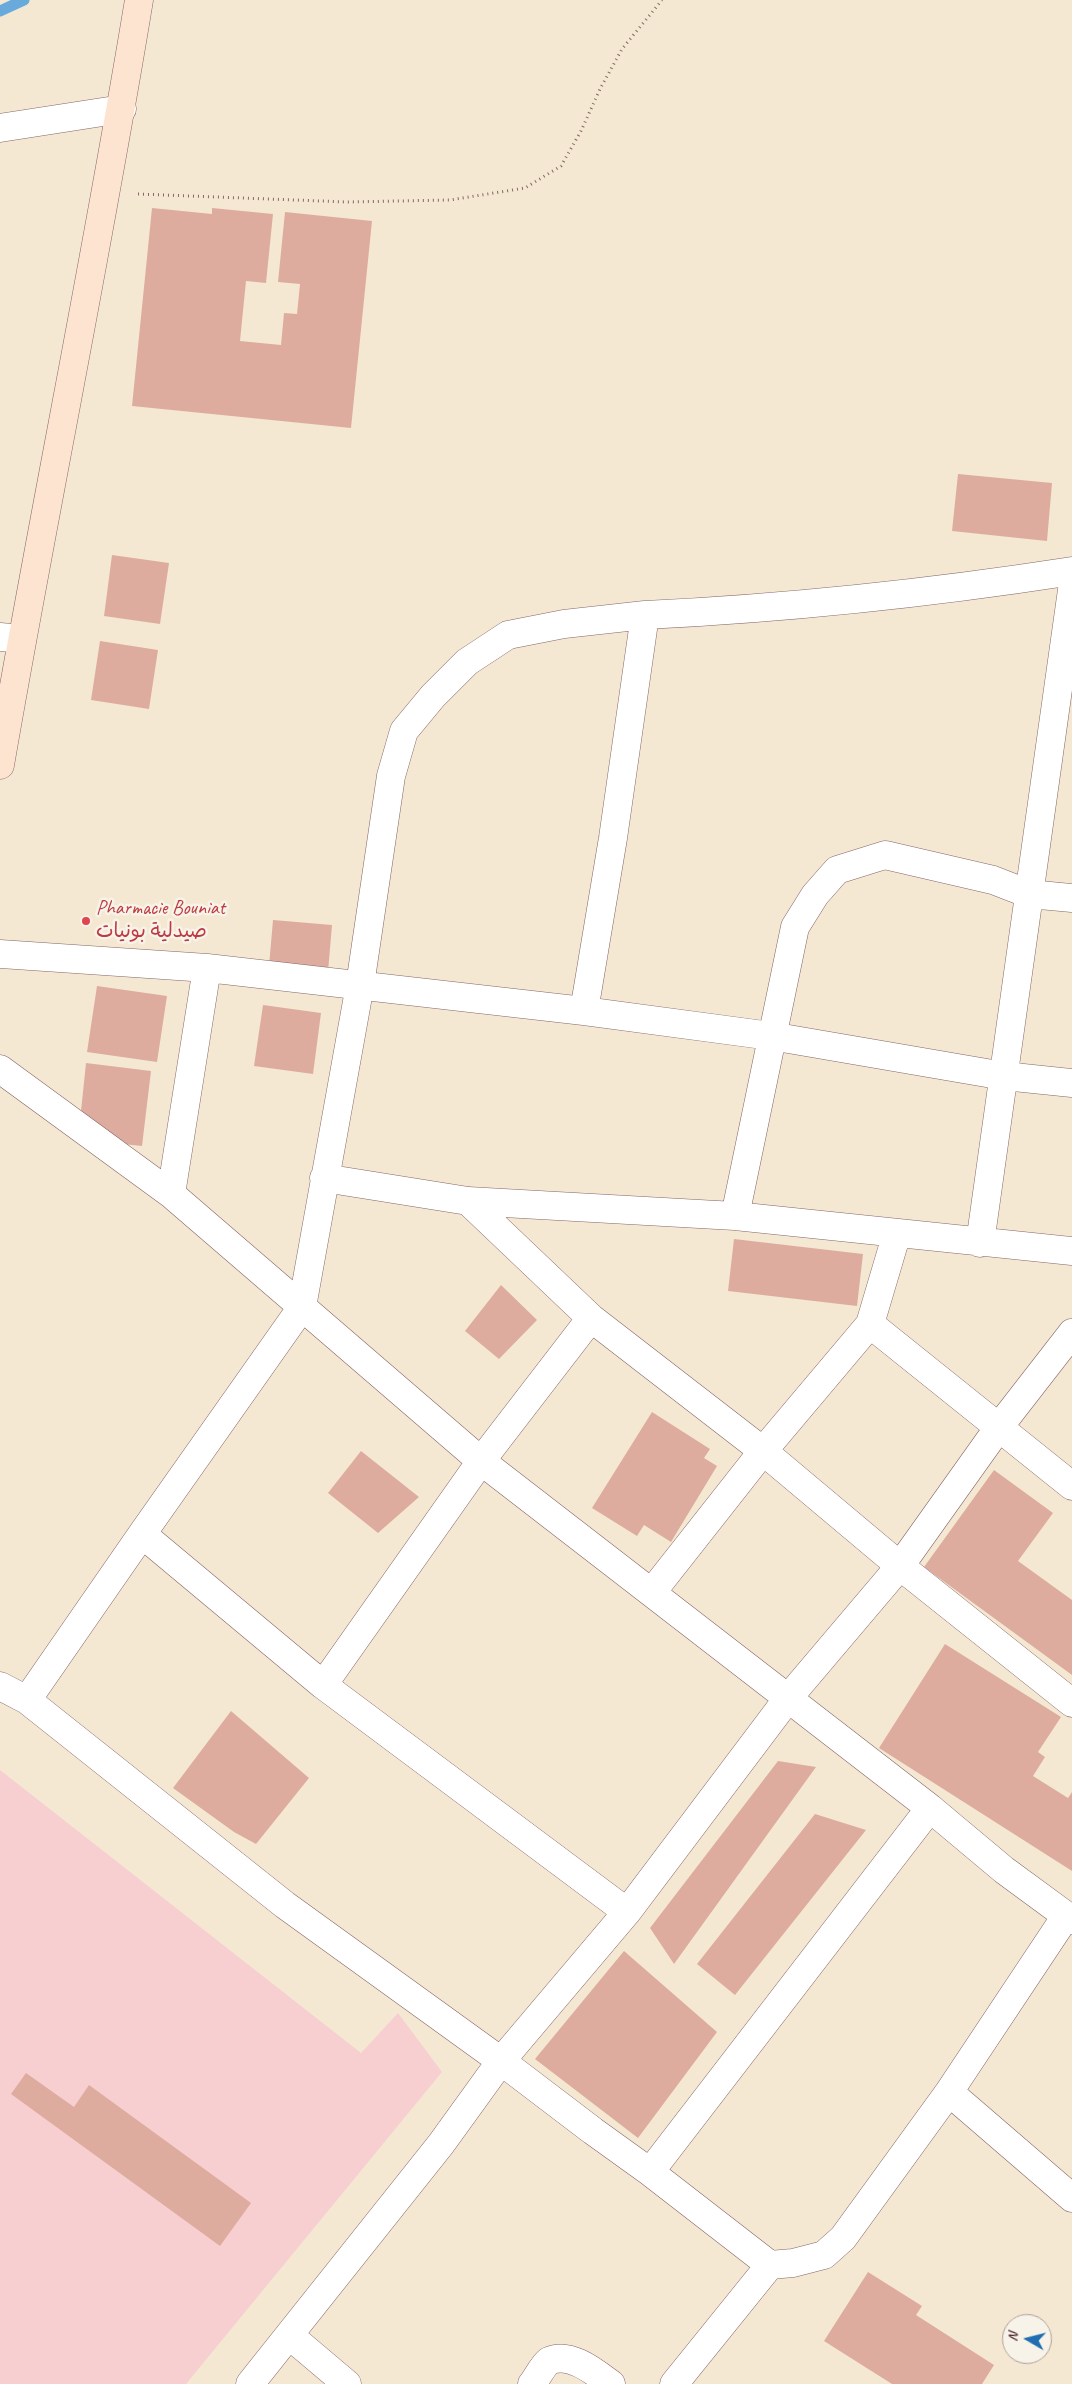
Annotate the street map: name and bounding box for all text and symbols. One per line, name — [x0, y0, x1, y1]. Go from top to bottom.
place label: Pharmacie Bouniat صيدلية بونيات — [96, 897, 225, 944]
marker: Pharmacie Bouniat صيدلية بونيات — [80, 915, 92, 927]
north arrow — [1002, 2314, 1052, 2364]
text: N — [1004, 2332, 1022, 2342]

